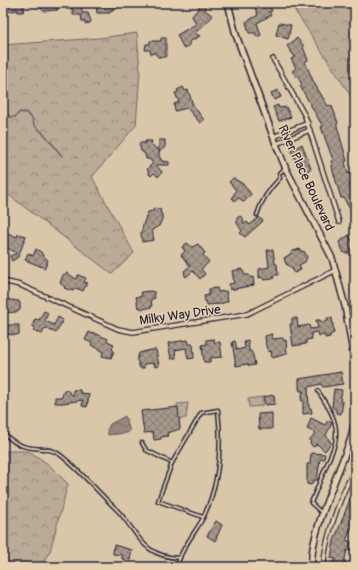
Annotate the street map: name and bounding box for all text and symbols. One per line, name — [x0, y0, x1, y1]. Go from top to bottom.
street label: River Place Boulevard — [274, 122, 338, 234]
street label: Milky Way Drive — [138, 301, 222, 329]

